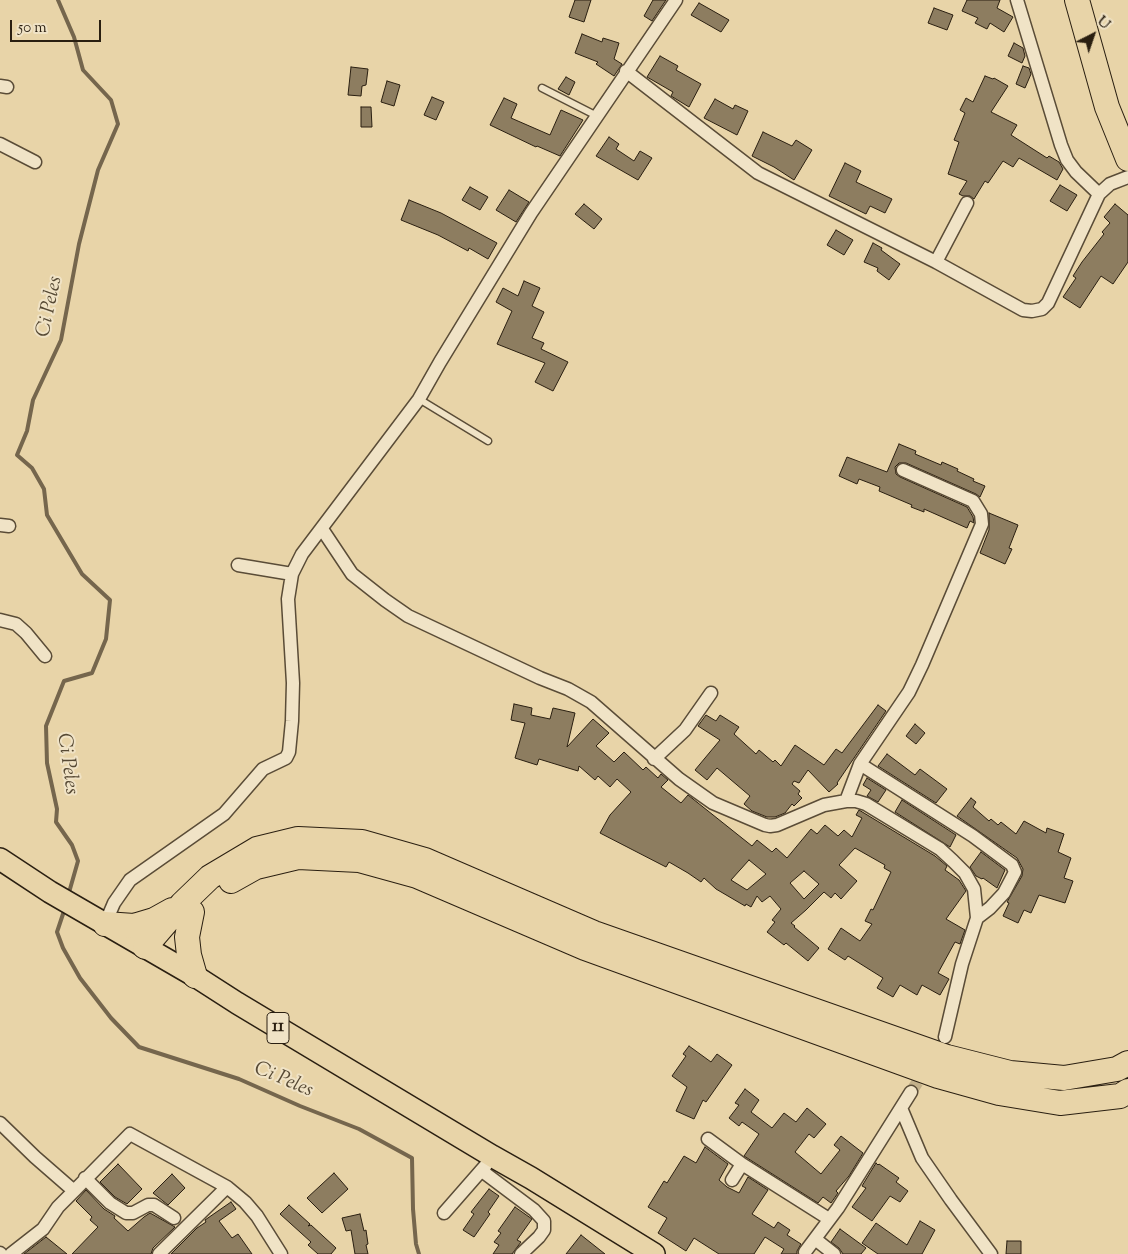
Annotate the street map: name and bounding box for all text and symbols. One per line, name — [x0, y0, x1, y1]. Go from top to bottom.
scale bar — [12, 10, 104, 42]
north arrow — [1068, 10, 1118, 60]
text: U — [1092, 12, 1114, 35]
text: 50 m — [18, 18, 47, 39]
water label: Ci Peles — [33, 274, 69, 340]
water label: Ci Peles — [50, 732, 82, 796]
road number: 11 — [267, 1012, 289, 1044]
water label: Ci Peles — [250, 1058, 316, 1104]

